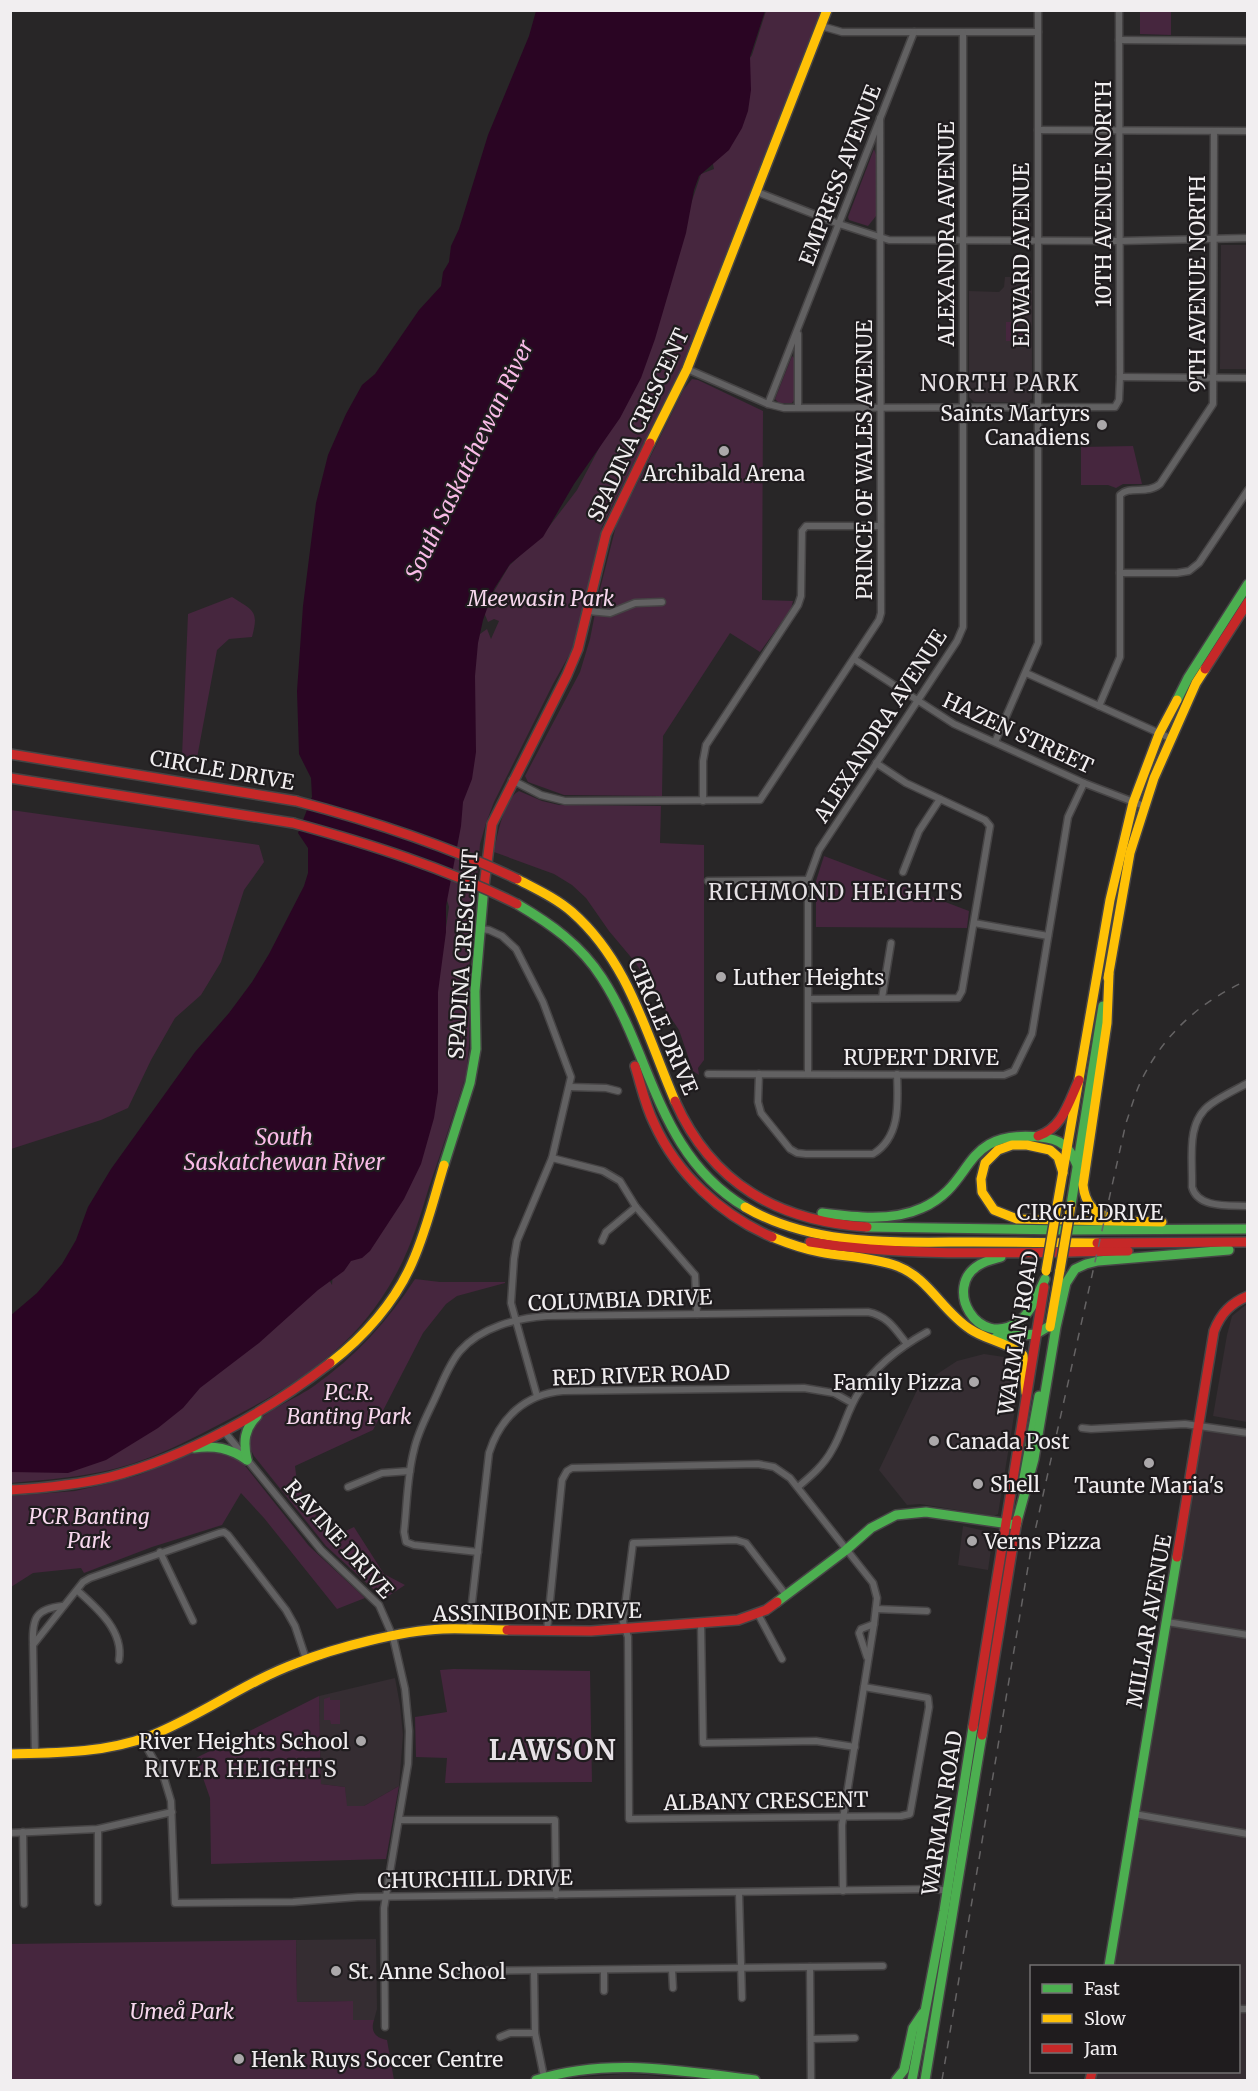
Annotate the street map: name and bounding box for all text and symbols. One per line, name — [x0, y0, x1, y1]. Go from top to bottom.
street label: EMPRESS AVENUE — [793, 80, 887, 269]
street label: 10TH AVENUE NORTH — [1090, 81, 1117, 307]
street label: ALEXANDRA AVENUE — [933, 121, 960, 347]
street label: EDWARD AVENUE — [1008, 162, 1035, 347]
street label: 9TH AVENUE NORTH — [1184, 175, 1211, 393]
street label: PRINCE OF WALES AVENUE — [851, 319, 878, 600]
street label: SPADINA CRESCENT — [581, 323, 695, 526]
water label: South Saskatchewan River — [399, 334, 540, 585]
district label: NORTH PARK — [920, 369, 1080, 397]
place label: Saints Martyrs Canadiens — [940, 400, 1090, 451]
marker: Saints Martyrs Canadiens — [1095, 418, 1109, 432]
marker: Archibald Arena — [717, 444, 731, 458]
place label: Archibald Arena — [642, 460, 805, 487]
park label: Meewasin Park — [467, 585, 615, 612]
street label: ALEXANDRA AVENUE — [807, 624, 953, 828]
street label: HAZEN STREET — [938, 686, 1098, 780]
street label: CIRCLE DRIVE — [148, 744, 297, 796]
street label: SPADINA CRESCENT — [442, 848, 484, 1060]
district label: RICHMOND HEIGHTS — [708, 878, 964, 906]
street label: CIRCLE DRIVE — [622, 953, 704, 1099]
place label: Luther Heights — [733, 964, 885, 991]
marker: Luther Heights — [714, 970, 728, 984]
street label: RUPERT DRIVE — [843, 1044, 999, 1071]
water label: South Saskatchewan River — [184, 1123, 385, 1176]
street label: CIRCLE DRIVE — [1017, 1199, 1164, 1226]
street label: WARMAN ROAD — [992, 1249, 1044, 1418]
street label: COLUMBIA DRIVE — [528, 1283, 713, 1317]
street label: RED RIVER ROAD — [551, 1358, 731, 1392]
place label: Family Pizza — [833, 1369, 962, 1396]
marker: Family Pizza — [967, 1375, 981, 1389]
park label: P.C.R. Banting Park — [287, 1379, 412, 1430]
place label: Canada Post — [946, 1428, 1069, 1455]
marker: Canada Post — [927, 1434, 941, 1448]
marker: Taunte Maria's — [1142, 1456, 1156, 1470]
place label: Shell — [990, 1471, 1041, 1498]
place label: Taunte Maria's — [1074, 1472, 1224, 1499]
street label: RAVINE DRIVE — [279, 1474, 400, 1605]
marker: Shell — [971, 1477, 985, 1491]
park label: PCR Banting Park — [29, 1503, 150, 1554]
place label: Verns Pizza — [983, 1528, 1101, 1555]
street label: MILLAR AVENUE — [1120, 1532, 1178, 1710]
marker: Verns Pizza — [965, 1534, 979, 1548]
street label: ASSINIBOINE DRIVE — [431, 1597, 642, 1627]
place label: River Heights School — [139, 1728, 349, 1755]
street label: WARMAN ROAD — [916, 1729, 968, 1898]
district label: LAWSON — [489, 1733, 617, 1767]
marker: River Heights School — [354, 1734, 368, 1748]
district label: RIVER HEIGHTS — [144, 1755, 338, 1783]
street label: ALBANY CRESCENT — [662, 1786, 869, 1816]
street label: CHURCHILL DRIVE — [377, 1864, 574, 1894]
place label: St. Anne School — [348, 1958, 506, 1985]
marker: St. Anne School — [329, 1964, 343, 1978]
legend — [1030, 1965, 1240, 2073]
text: Fast — [1084, 1977, 1120, 2000]
park label: Umeå Park — [130, 1998, 235, 2025]
text: Slow — [1084, 2007, 1127, 2030]
text: Jam — [1083, 2037, 1118, 2060]
place label: Henk Ruys Soccer Centre — [251, 2046, 503, 2073]
marker: Henk Ruys Soccer Centre — [232, 2052, 246, 2066]

